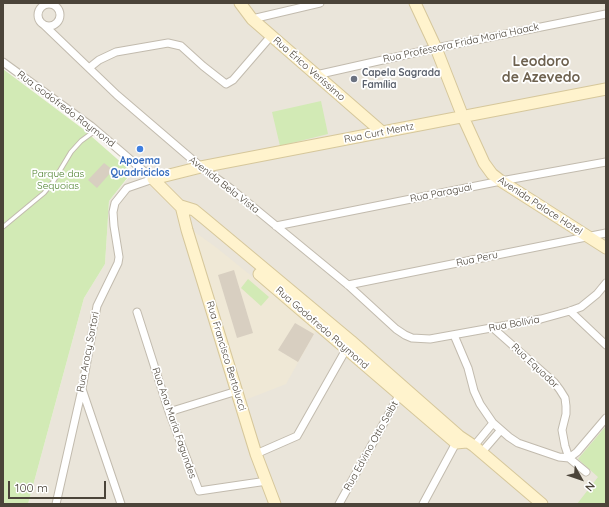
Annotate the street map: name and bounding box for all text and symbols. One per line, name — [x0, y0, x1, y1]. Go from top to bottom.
street label: Rua Professora Frida Maria Haack — [382, 21, 540, 65]
street label: Rua Érico Veríssimo — [271, 34, 347, 104]
district label: Leodoro de Azevedo — [502, 54, 580, 86]
place label: Capela Sagrada Família — [362, 67, 440, 90]
street label: Rua Godofredo Raymond — [15, 68, 117, 150]
marker: Capela Sagrada Família — [349, 74, 359, 84]
street label: Rua Curt Mentz — [343, 120, 415, 146]
marker: Apoema Quadriciclos — [135, 144, 145, 154]
street label: Avenida Bela Vista — [186, 154, 262, 216]
place label: Apoema Quadriciclos — [110, 155, 170, 178]
park label: Parque das Sequoias — [32, 168, 84, 192]
street label: Avenida Palace Hotel — [496, 174, 584, 238]
street label: Rua Paraguai — [409, 181, 473, 205]
street label: Rua Peru — [455, 249, 499, 269]
street label: Rua Godofredo Raymond — [273, 284, 371, 372]
street label: Rua Francisco Bertolucci — [204, 300, 248, 412]
street label: Rua Aracy Sartori — [74, 311, 102, 393]
street label: Rua Bolívia — [488, 314, 540, 334]
street label: Rua Equador — [509, 341, 561, 391]
street label: Rua Ana Maria Fagundes — [149, 366, 199, 480]
street label: Rua Edvino Otto Seibt — [341, 399, 401, 493]
north arrow — [561, 459, 601, 499]
scale bar — [10, 473, 108, 499]
text: N — [582, 479, 598, 494]
text: 100 m — [15, 480, 48, 495]

